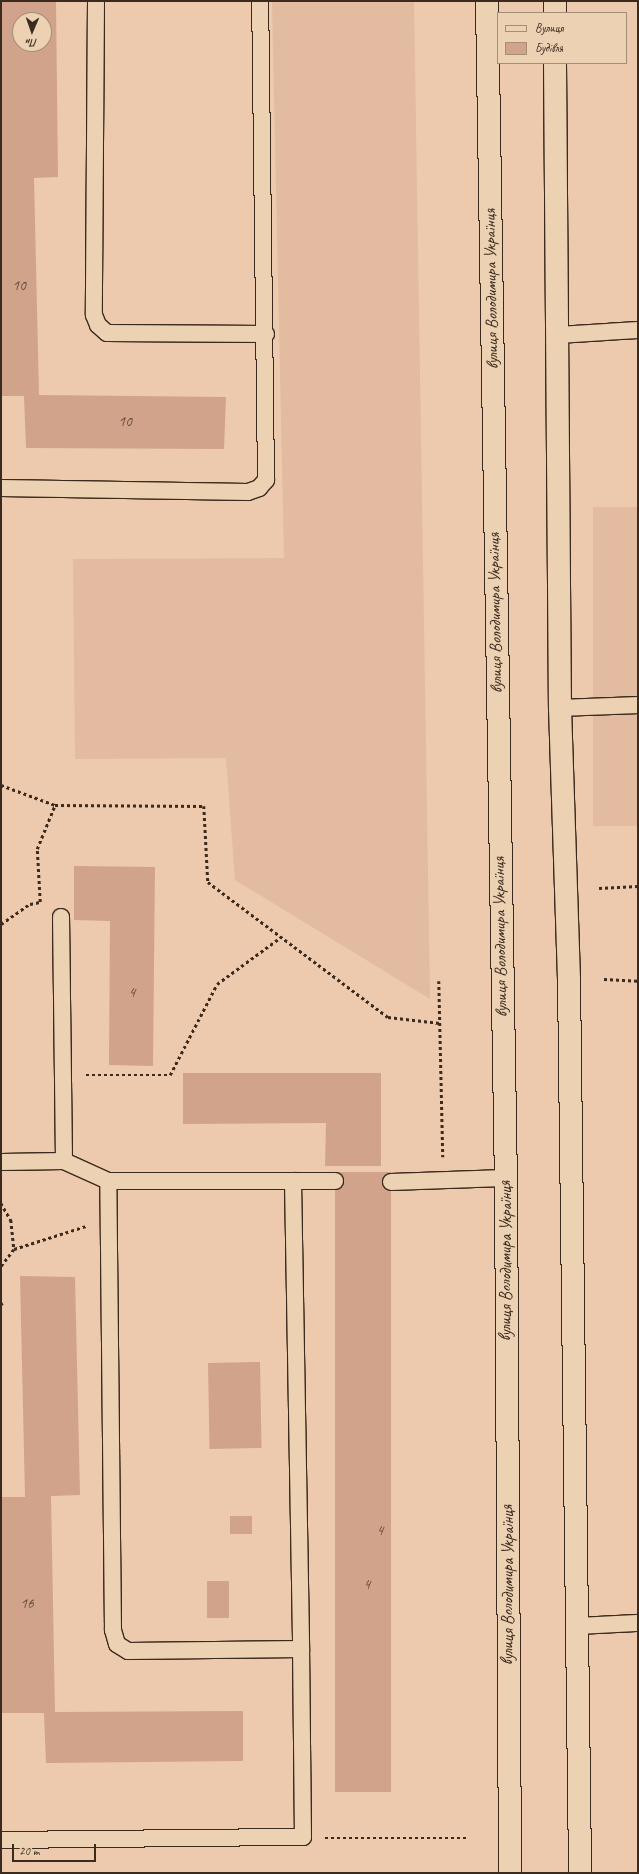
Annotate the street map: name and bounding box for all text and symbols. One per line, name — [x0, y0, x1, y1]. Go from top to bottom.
north arrow — [12, 12, 52, 52]
legend — [497, 12, 627, 64]
text: Вулиця — [535, 20, 563, 36]
text: Пн — [26, 36, 38, 50]
text: Будівля — [535, 40, 563, 56]
street label: вулиця Володимира Українця — [479, 208, 503, 370]
house number: 10 — [12, 277, 26, 295]
house number: 10 — [118, 413, 132, 431]
street label: вулиця Володимира Українця — [483, 532, 507, 694]
street label: вулиця Володимира Українця — [488, 856, 512, 1018]
house number: 4 — [129, 984, 135, 1002]
street label: вулиця Володимира Українця — [496, 1180, 516, 1342]
street label: вулиця Володимира Українця — [498, 1504, 518, 1666]
house number: 4 — [377, 1522, 383, 1540]
house number: 4 — [364, 1576, 370, 1594]
house number: 16 — [20, 1595, 34, 1613]
scale bar — [14, 1836, 98, 1862]
text: 20 m — [19, 1843, 39, 1859]

